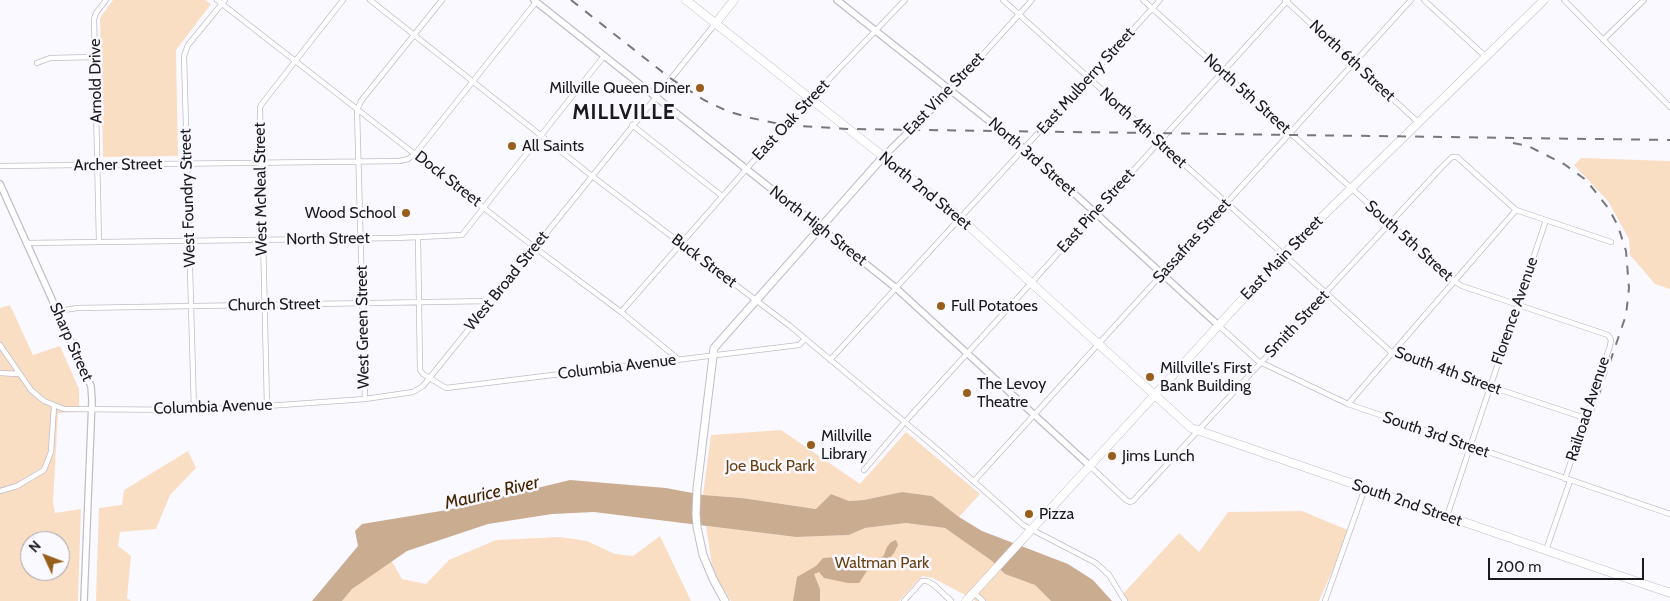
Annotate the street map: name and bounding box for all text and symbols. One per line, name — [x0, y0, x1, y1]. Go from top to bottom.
street label: North 6th Street — [1305, 16, 1399, 106]
street label: East Mulberry Street — [1033, 24, 1139, 138]
street label: Arnold Drive — [86, 38, 106, 124]
street label: East Vine Street — [900, 49, 988, 139]
street label: North 5th Street — [1200, 50, 1294, 138]
street label: East Oak Street — [749, 75, 833, 165]
place label: Millville Queen Diner — [549, 78, 690, 98]
marker: Millville Queen Diner — [694, 82, 706, 94]
street label: North 4th Street — [1095, 84, 1191, 172]
district label: MILLVILLE — [571, 100, 677, 126]
street label: North 3rd Street — [984, 114, 1080, 200]
street label: West McNeal Street — [250, 122, 272, 256]
street label: West Foundry Street — [176, 128, 200, 268]
place label: All Saints — [522, 136, 584, 156]
marker: All Saints — [506, 140, 518, 152]
street label: Dock Street — [411, 147, 485, 211]
street label: North 2nd Street — [875, 148, 975, 234]
street label: Archer Street — [74, 155, 162, 175]
street label: East Pine Street — [1053, 165, 1139, 257]
street label: North High Street — [765, 182, 871, 270]
street label: Sassafras Street — [1149, 195, 1235, 287]
street label: South 5th Street — [1361, 197, 1457, 285]
place label: Wood School — [305, 203, 396, 223]
marker: Wood School — [400, 207, 412, 219]
street label: East Main Street — [1237, 212, 1327, 304]
street label: West Broad Street — [461, 227, 553, 335]
street label: North Street — [286, 229, 370, 249]
street label: Buck Street — [667, 230, 741, 292]
street label: Florence Avenue — [1488, 255, 1542, 367]
street label: West Green Street — [352, 265, 374, 389]
street label: Smith Street — [1261, 286, 1333, 362]
street label: Church Street — [228, 295, 320, 315]
place label: Full Potatoes — [951, 296, 1038, 316]
street label: Sharp Street — [45, 300, 97, 384]
marker: Full Potatoes — [935, 300, 947, 312]
street label: South 4th Street — [1392, 343, 1504, 399]
street label: Columbia Avenue — [557, 350, 677, 384]
street label: Railroad Avenue — [1562, 354, 1614, 464]
place label: Millville's First Bank Building — [1160, 358, 1252, 396]
marker: Millville's First Bank Building — [1144, 371, 1156, 383]
place label: The Levoy Theatre — [977, 374, 1046, 412]
marker: The Levoy Theatre — [961, 387, 973, 399]
street label: Columbia Avenue — [153, 395, 273, 419]
street label: South 3rd Street — [1380, 408, 1492, 462]
place label: Millville Library — [821, 426, 872, 464]
marker: Millville Library — [805, 439, 817, 451]
place label: Jims Lunch — [1122, 446, 1195, 466]
marker: Jims Lunch — [1106, 450, 1118, 462]
park label: Joe Buck Park — [725, 456, 815, 476]
water label: Maurice River — [443, 472, 541, 514]
street label: South 2nd Street — [1349, 475, 1465, 531]
place label: Pizza — [1039, 504, 1074, 524]
marker: Pizza — [1023, 508, 1035, 520]
north arrow — [20, 531, 70, 581]
text: N — [25, 537, 45, 556]
scale bar — [1490, 548, 1646, 580]
park label: Waltman Park — [835, 553, 929, 573]
text: 200 m — [1496, 558, 1541, 576]

